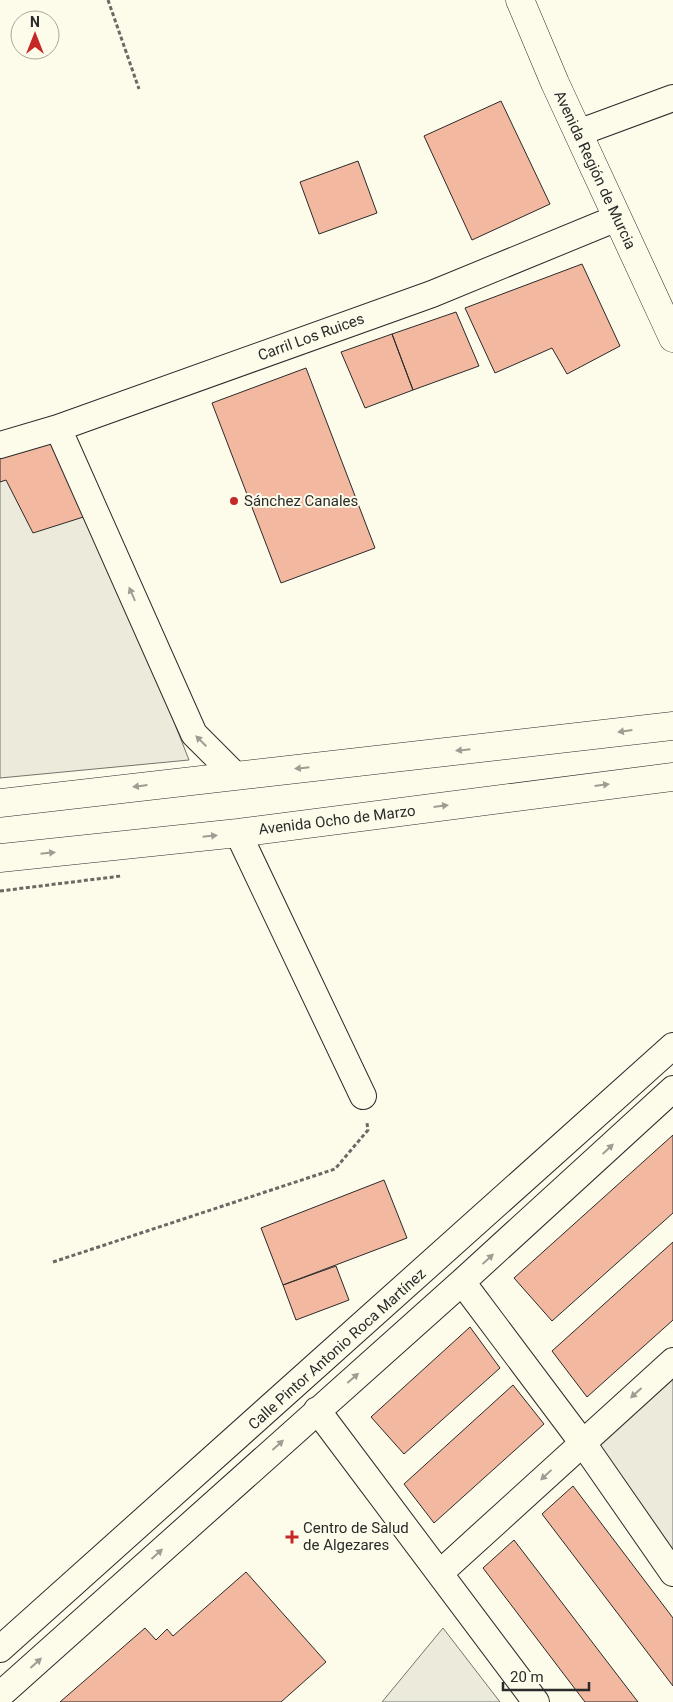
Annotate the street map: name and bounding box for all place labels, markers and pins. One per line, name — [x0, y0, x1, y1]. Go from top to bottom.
place label: Sánchez Canales — [244, 492, 358, 510]
marker: Sánchez Canales — [228, 495, 240, 507]
place label: Centro de Salud de Algezares — [303, 1519, 409, 1554]
marker: Centro de Salud de Algezares — [285, 1530, 299, 1544]

